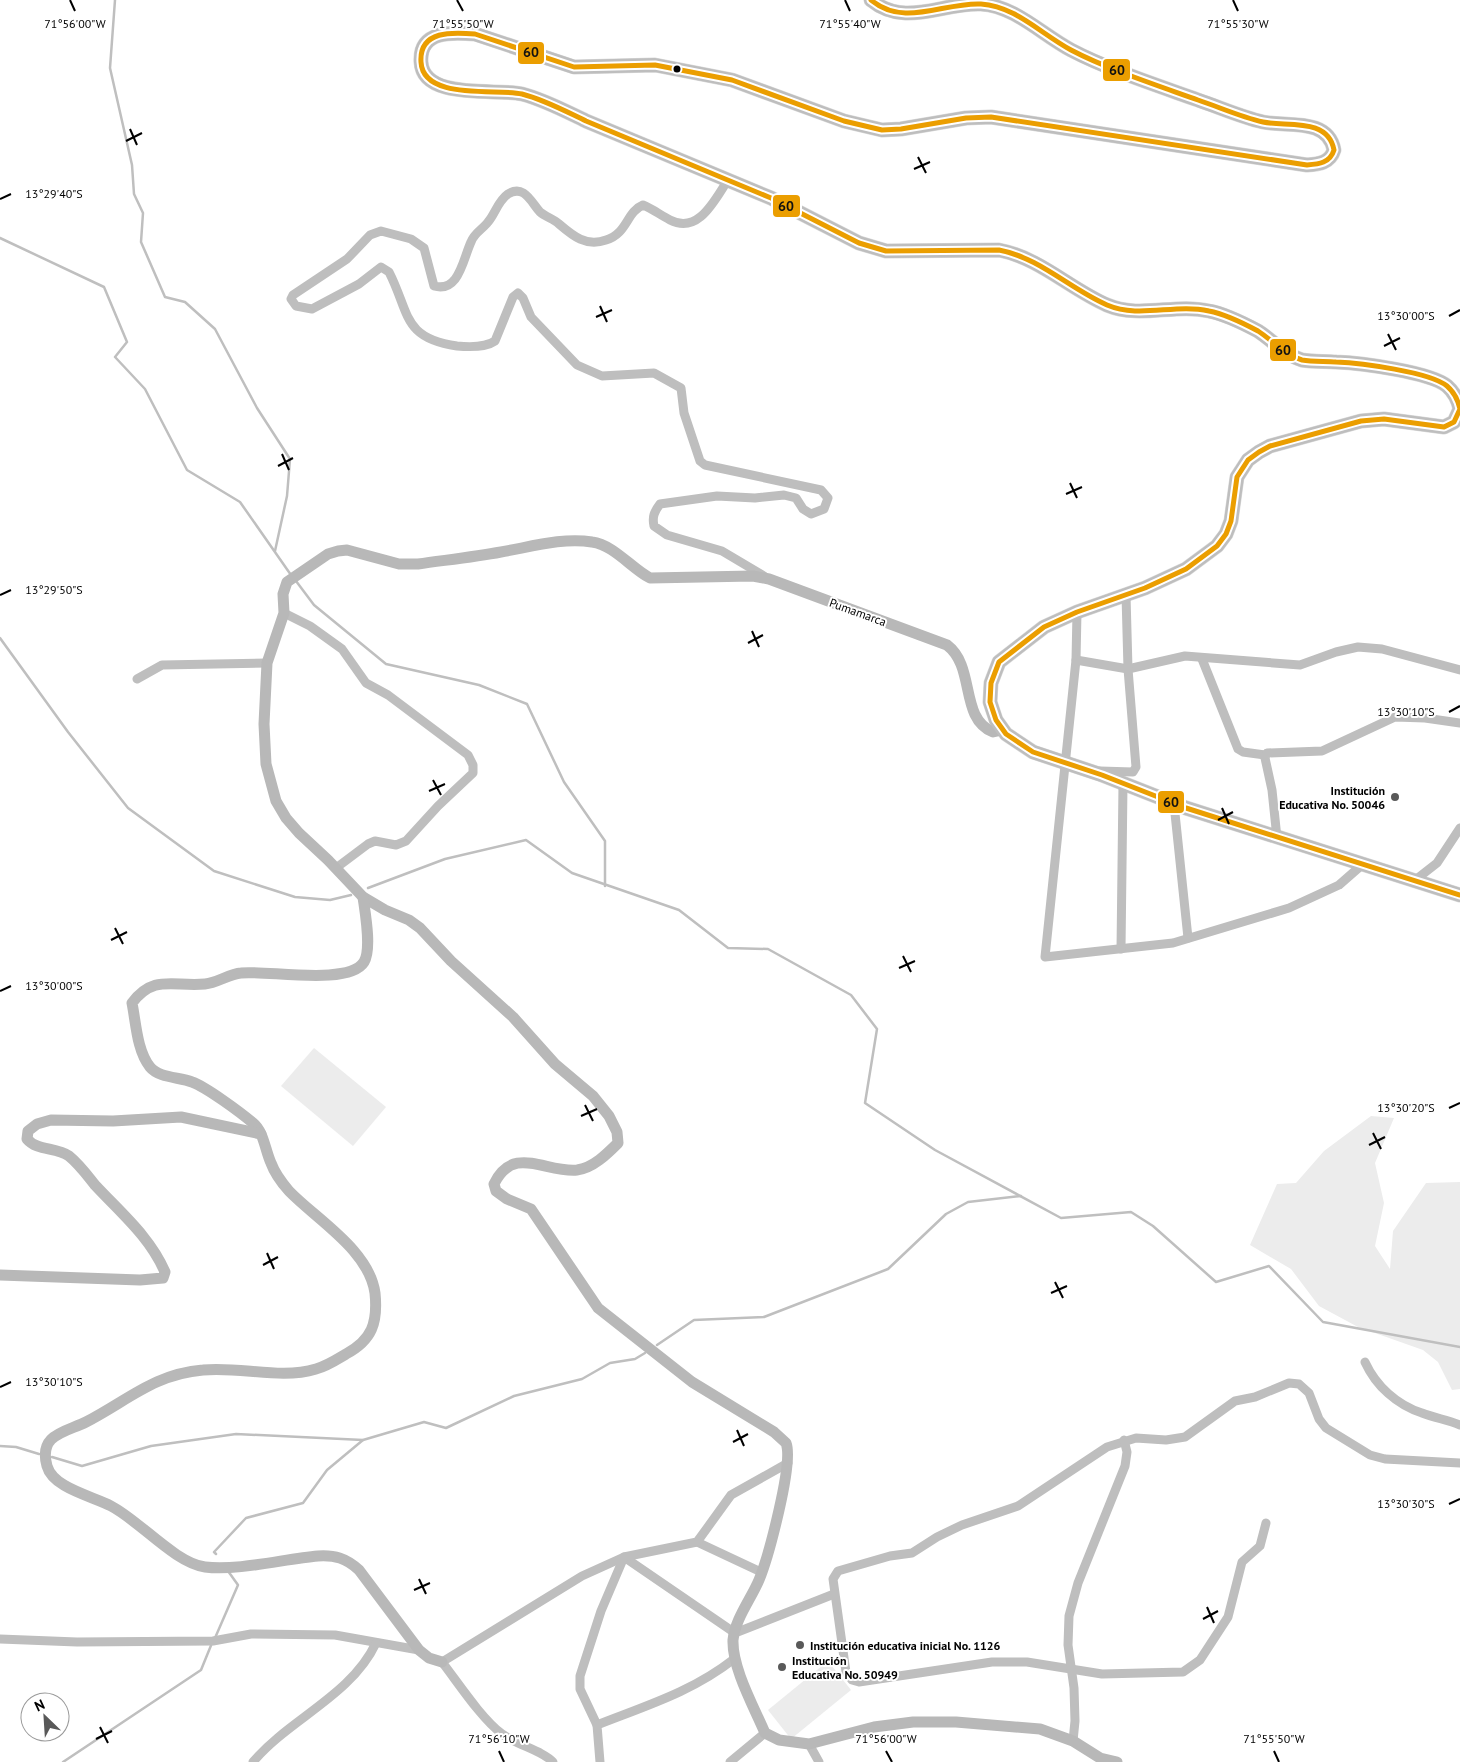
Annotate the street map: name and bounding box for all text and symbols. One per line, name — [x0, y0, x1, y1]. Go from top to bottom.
text: 71°56'00"W — [44, 16, 106, 31]
text: 71°55'50"W — [432, 16, 494, 31]
text: 71°55'40"W — [819, 16, 881, 31]
text: 71°55'30"W — [1207, 16, 1269, 31]
line badge: 60 — [517, 41, 545, 65]
text: 60 — [523, 43, 539, 61]
line badge: 60 — [1102, 58, 1131, 82]
text: 60 — [1109, 61, 1125, 79]
unlabelled marker — [672, 64, 682, 74]
text: 13°29'40"S — [25, 186, 83, 201]
line badge: 60 — [772, 194, 801, 218]
text: 60 — [778, 197, 794, 215]
text: 13°30'00"S — [1377, 308, 1435, 323]
line badge: 60 — [1269, 338, 1297, 362]
text: 60 — [1275, 341, 1291, 359]
text: 13°29'50"S — [25, 582, 83, 597]
street label: Pumamarca — [827, 595, 889, 629]
text: 13°30'10"S — [1377, 704, 1435, 719]
place label: Institución Educativa No. 50046 — [1279, 783, 1385, 812]
line badge: 60 — [1157, 790, 1185, 814]
marker: Institución Educativa No. 50046 — [1389, 791, 1401, 803]
text: 60 — [1163, 793, 1179, 811]
text: 13°30'00"S — [25, 978, 83, 993]
text: 13°30'20"S — [1377, 1100, 1435, 1115]
text: 13°30'10"S — [25, 1374, 83, 1389]
text: 13°30'30"S — [1377, 1496, 1435, 1511]
place label: Institución educativa inicial No. 1126 — [810, 1638, 1001, 1653]
marker: Institución educativa inicial No. 1126 — [794, 1639, 806, 1651]
place label: Institución Educativa No. 50949 — [792, 1653, 898, 1682]
marker: Institución Educativa No. 50949 — [776, 1661, 788, 1673]
north arrow — [20, 1692, 70, 1742]
text: N — [32, 1695, 47, 1715]
text: 71°56'10"W — [468, 1731, 530, 1746]
text: 71°56'00"W — [855, 1731, 917, 1746]
text: 71°55'50"W — [1243, 1731, 1305, 1746]

